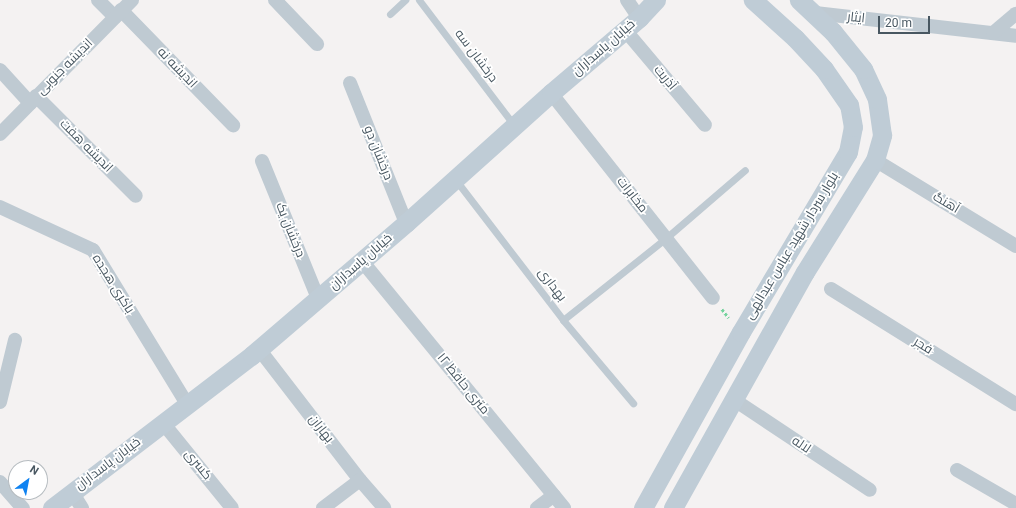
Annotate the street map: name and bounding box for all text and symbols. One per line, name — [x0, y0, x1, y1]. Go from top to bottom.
scale bar — [880, 8, 932, 34]
street label: ایثار — [846, 9, 866, 27]
street label: خیابان پاسداران — [569, 16, 639, 80]
text: 20 m — [885, 16, 912, 30]
street label: درخشان سه — [451, 27, 501, 85]
street label: اندیشه جنوبی — [34, 36, 96, 98]
street label: اندیشه نه — [154, 44, 200, 92]
street label: آذریت — [650, 63, 680, 93]
street label: اندیشه هفت — [56, 116, 116, 176]
street label: درخشان دو — [360, 124, 396, 182]
street label: بلوار سردار شهید عباس عبدالهی — [742, 169, 842, 323]
street label: مخابرات — [613, 174, 651, 216]
street label: آهنگ — [930, 189, 962, 217]
street label: درخشان یک — [272, 200, 308, 260]
street label: خیابان پاسداران — [326, 230, 396, 294]
street label: باکری هجده — [89, 251, 137, 317]
street label: بهداری — [534, 265, 570, 305]
street label: فجر — [911, 334, 935, 358]
street label: ۱۲ متری حافظ — [434, 350, 492, 418]
street label: بهاران — [305, 412, 337, 446]
street label: لاله — [789, 433, 813, 457]
street label: خیابان پاسداران — [72, 434, 144, 494]
street label: کسری — [181, 447, 215, 483]
north arrow — [8, 460, 48, 500]
text: N — [27, 463, 41, 478]

